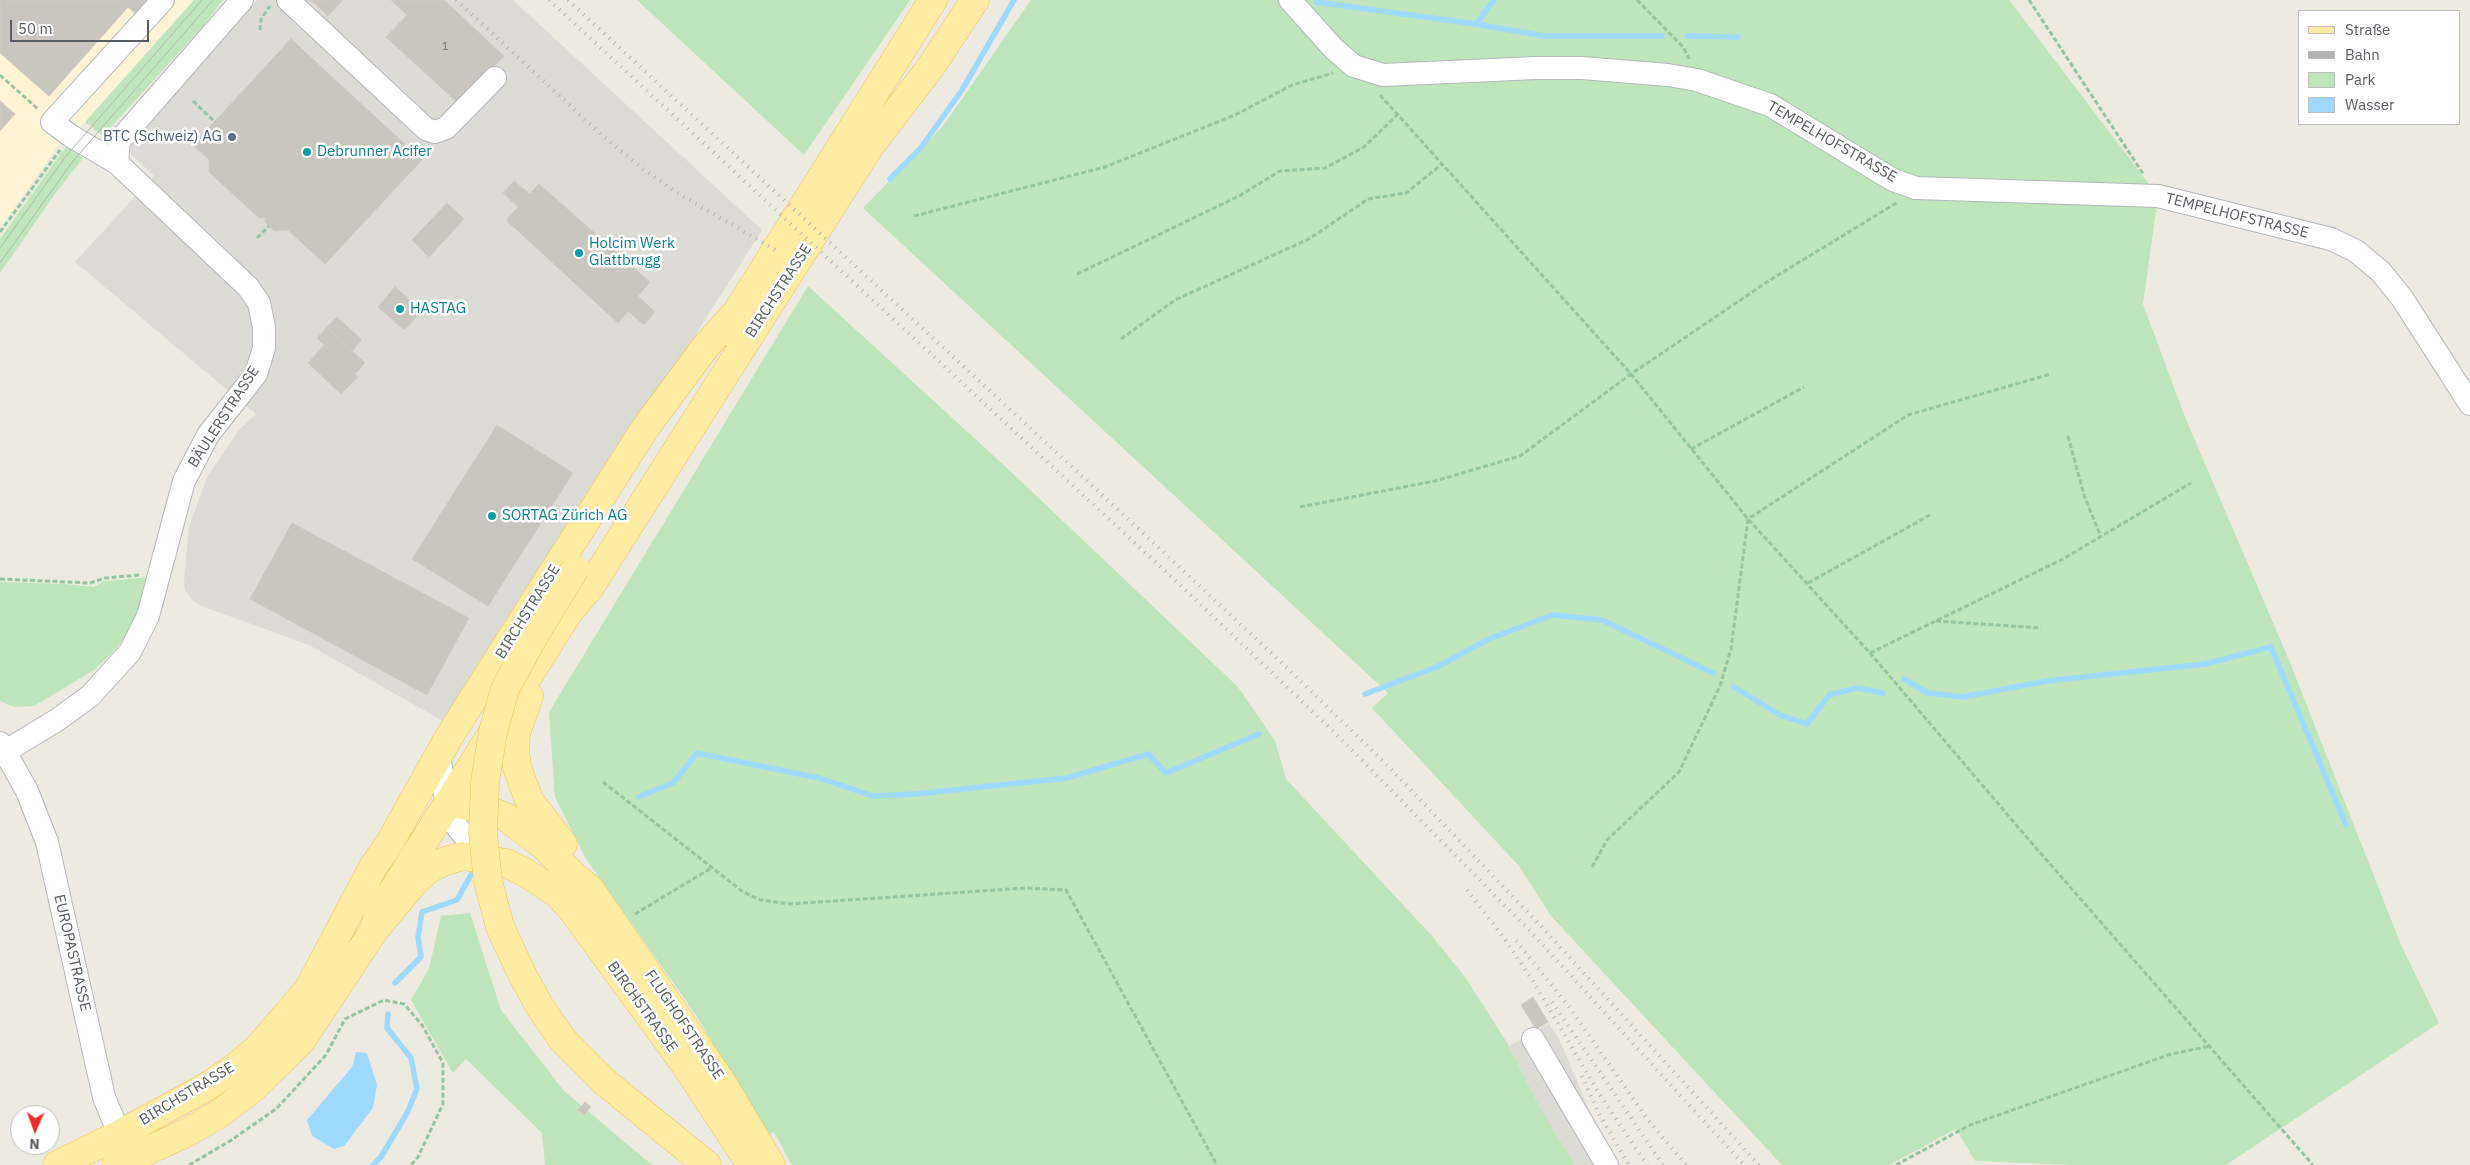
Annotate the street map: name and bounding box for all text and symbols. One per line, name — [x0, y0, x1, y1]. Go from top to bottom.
scale bar — [12, 10, 151, 42]
legend — [2298, 10, 2460, 125]
text: 50 m — [18, 19, 53, 38]
text: Straße — [2345, 20, 2390, 39]
house number: 1 — [441, 40, 449, 54]
text: Bahn — [2345, 45, 2380, 64]
text: Park — [2345, 70, 2375, 89]
text: Wasser — [2345, 95, 2395, 114]
street label: TEMPELHOFSTRASSE — [1764, 98, 1900, 186]
place label: BTC (Schweiz) AG — [103, 128, 222, 146]
marker: BTC (Schweiz) AG — [226, 131, 238, 143]
place label: Debrunner Acifer — [317, 143, 432, 161]
marker: Debrunner Acifer — [301, 146, 313, 158]
street label: TEMPELHOFSTRASSE — [2164, 190, 2310, 242]
place label: Holcim Werk Glattbrugg — [589, 235, 675, 270]
street label: BIRCHSTRASSE — [742, 241, 816, 341]
marker: Holcim Werk Glattbrugg — [573, 247, 585, 259]
place label: HASTAG — [410, 300, 466, 318]
marker: HASTAG — [394, 303, 406, 315]
street label: BÄULERSTRASSE — [184, 363, 264, 471]
place label: SORTAG Zürich AG — [502, 507, 627, 525]
marker: SORTAG Zürich AG — [486, 510, 498, 522]
street label: BIRCHSTRASSE — [492, 562, 564, 662]
street label: EUROPASTRASSE — [50, 893, 94, 1013]
street label: BIRCHSTRASSE — [603, 958, 681, 1056]
street label: FLUGHOFSTRASSE — [641, 967, 727, 1083]
street label: BIRCHSTRASSE — [136, 1059, 238, 1129]
north arrow — [10, 1105, 60, 1155]
text: N — [29, 1135, 40, 1153]

